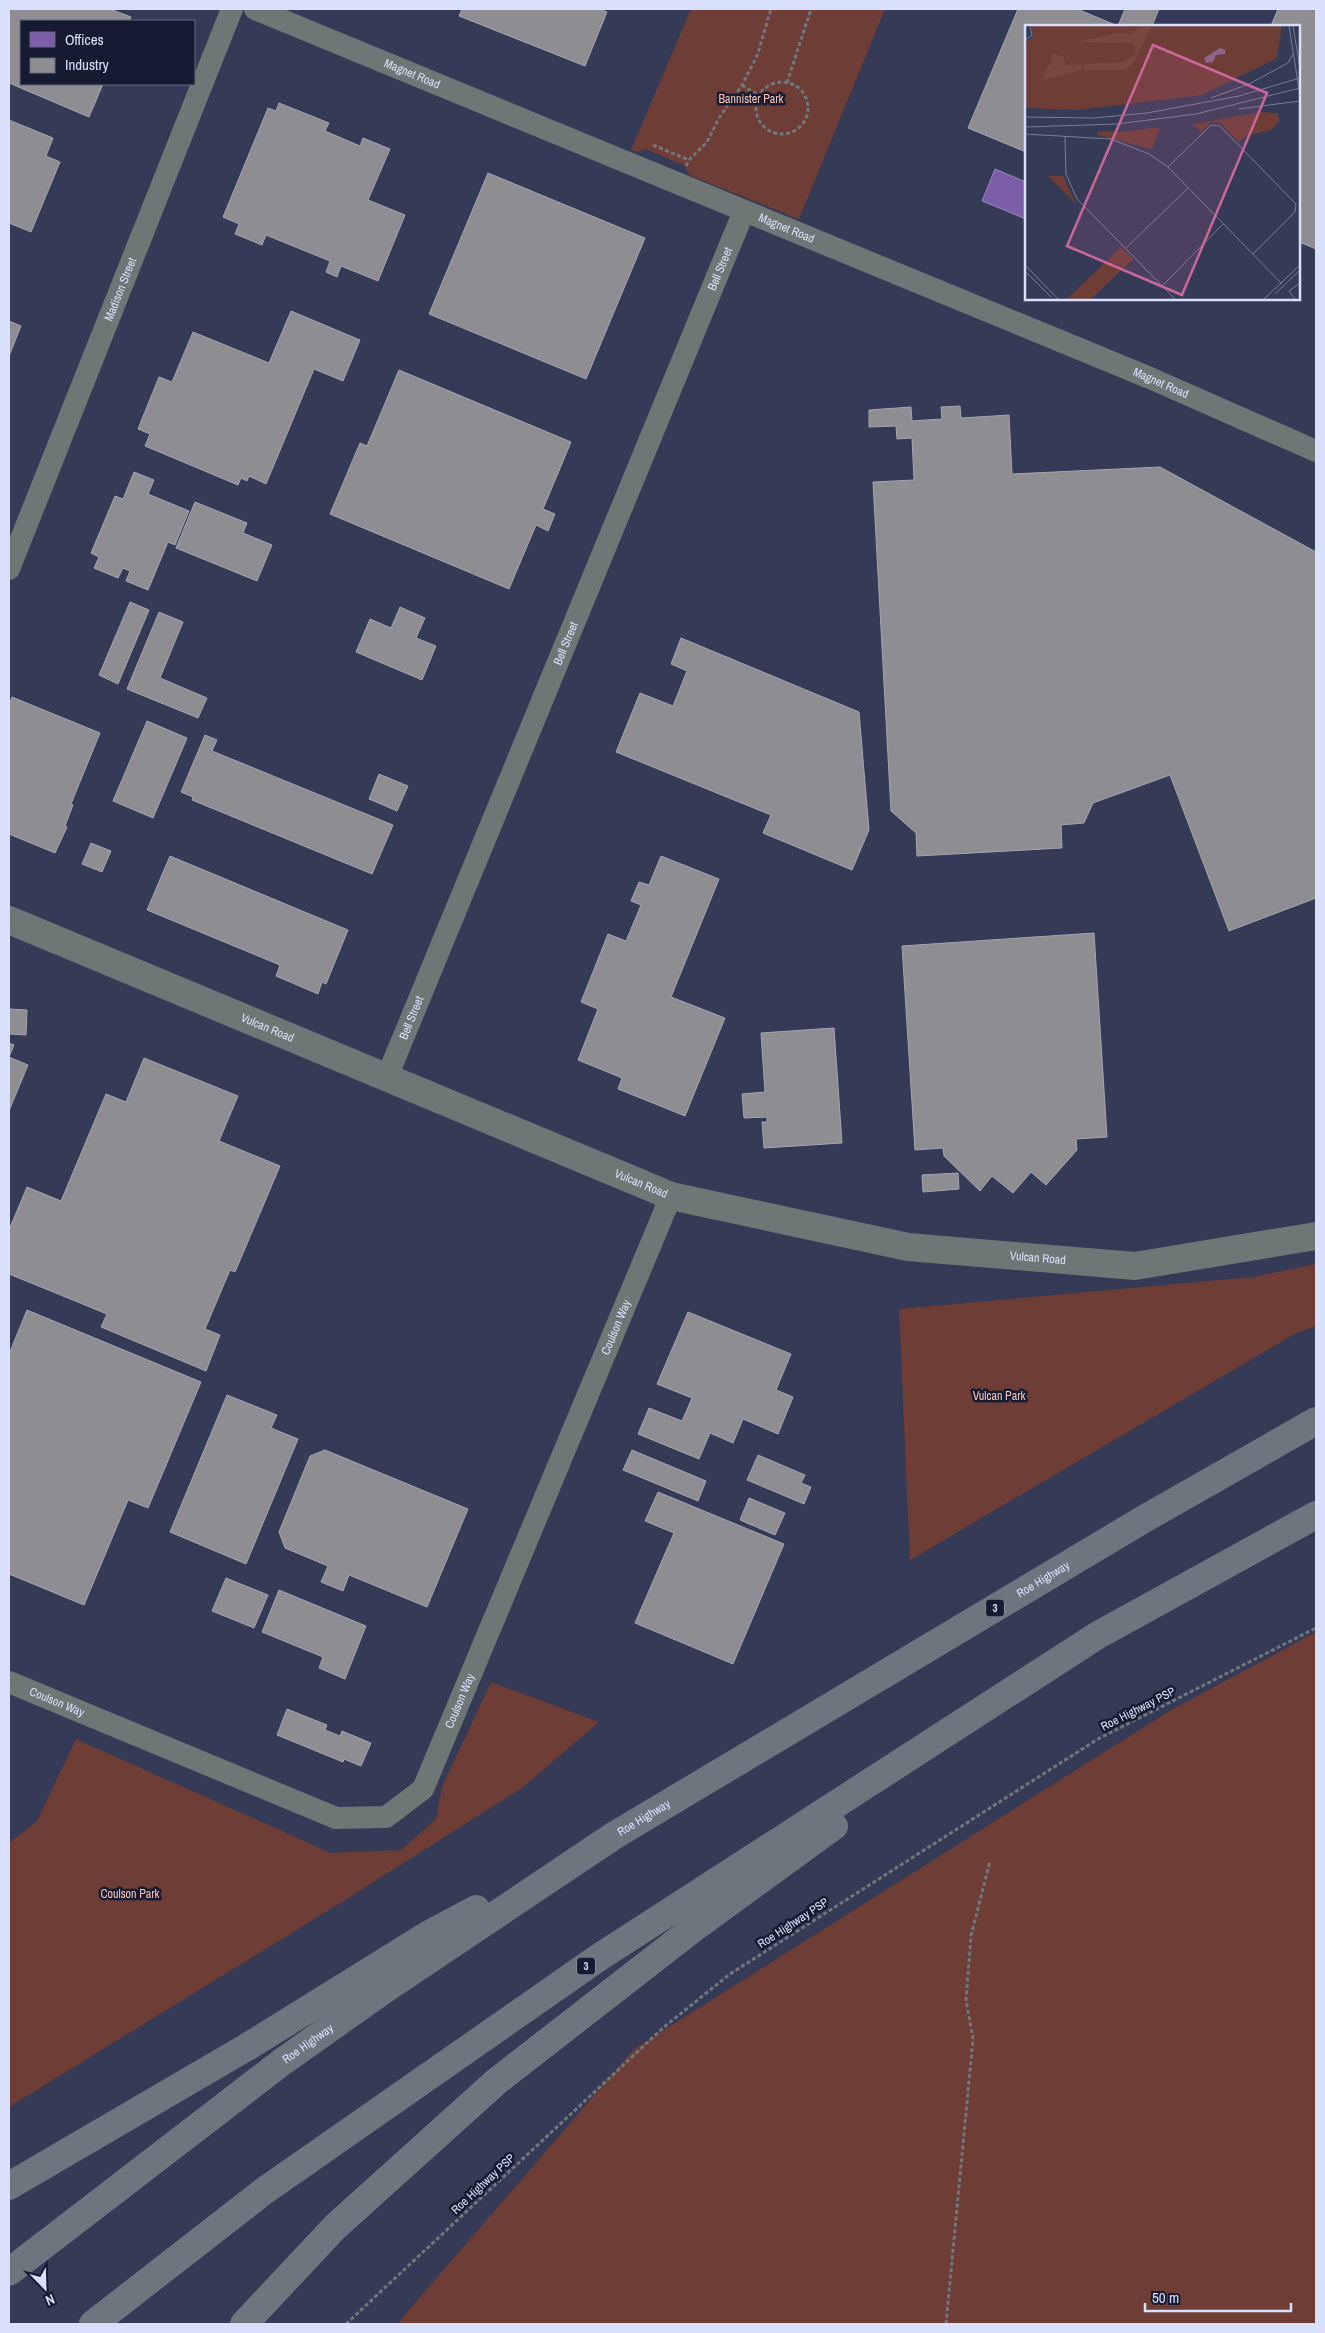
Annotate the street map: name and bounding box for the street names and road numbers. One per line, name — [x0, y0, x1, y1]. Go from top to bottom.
street label: Magnet Road — [382, 55, 443, 92]
street label: Magnet Road — [756, 209, 817, 247]
street label: Bell Street — [704, 245, 736, 293]
street label: Madison Street — [101, 255, 140, 323]
street label: Magnet Road — [1131, 364, 1191, 402]
street label: Bell Street — [550, 619, 582, 667]
street label: Bell Street — [395, 994, 428, 1042]
street label: Vulcan Road — [238, 1010, 296, 1046]
street label: Vulcan Road — [612, 1165, 670, 1202]
street label: Vulcan Road — [1009, 1248, 1067, 1268]
street label: Coulson Way — [597, 1297, 635, 1357]
street label: Roe Highway — [1013, 1557, 1073, 1601]
road number: 3 — [986, 1600, 1004, 1616]
street label: Coulson Way — [441, 1671, 478, 1731]
street label: Coulson Way — [27, 1683, 87, 1721]
street label: Roe Highway PSP — [1098, 1683, 1178, 1735]
street label: Roe Highway — [614, 1796, 673, 1840]
street label: Roe Highway PSP — [754, 1894, 832, 1952]
road number: 3 — [577, 1958, 595, 1974]
street label: Roe Highway — [279, 2020, 337, 2067]
street label: Roe Highway PSP — [448, 2150, 519, 2218]

